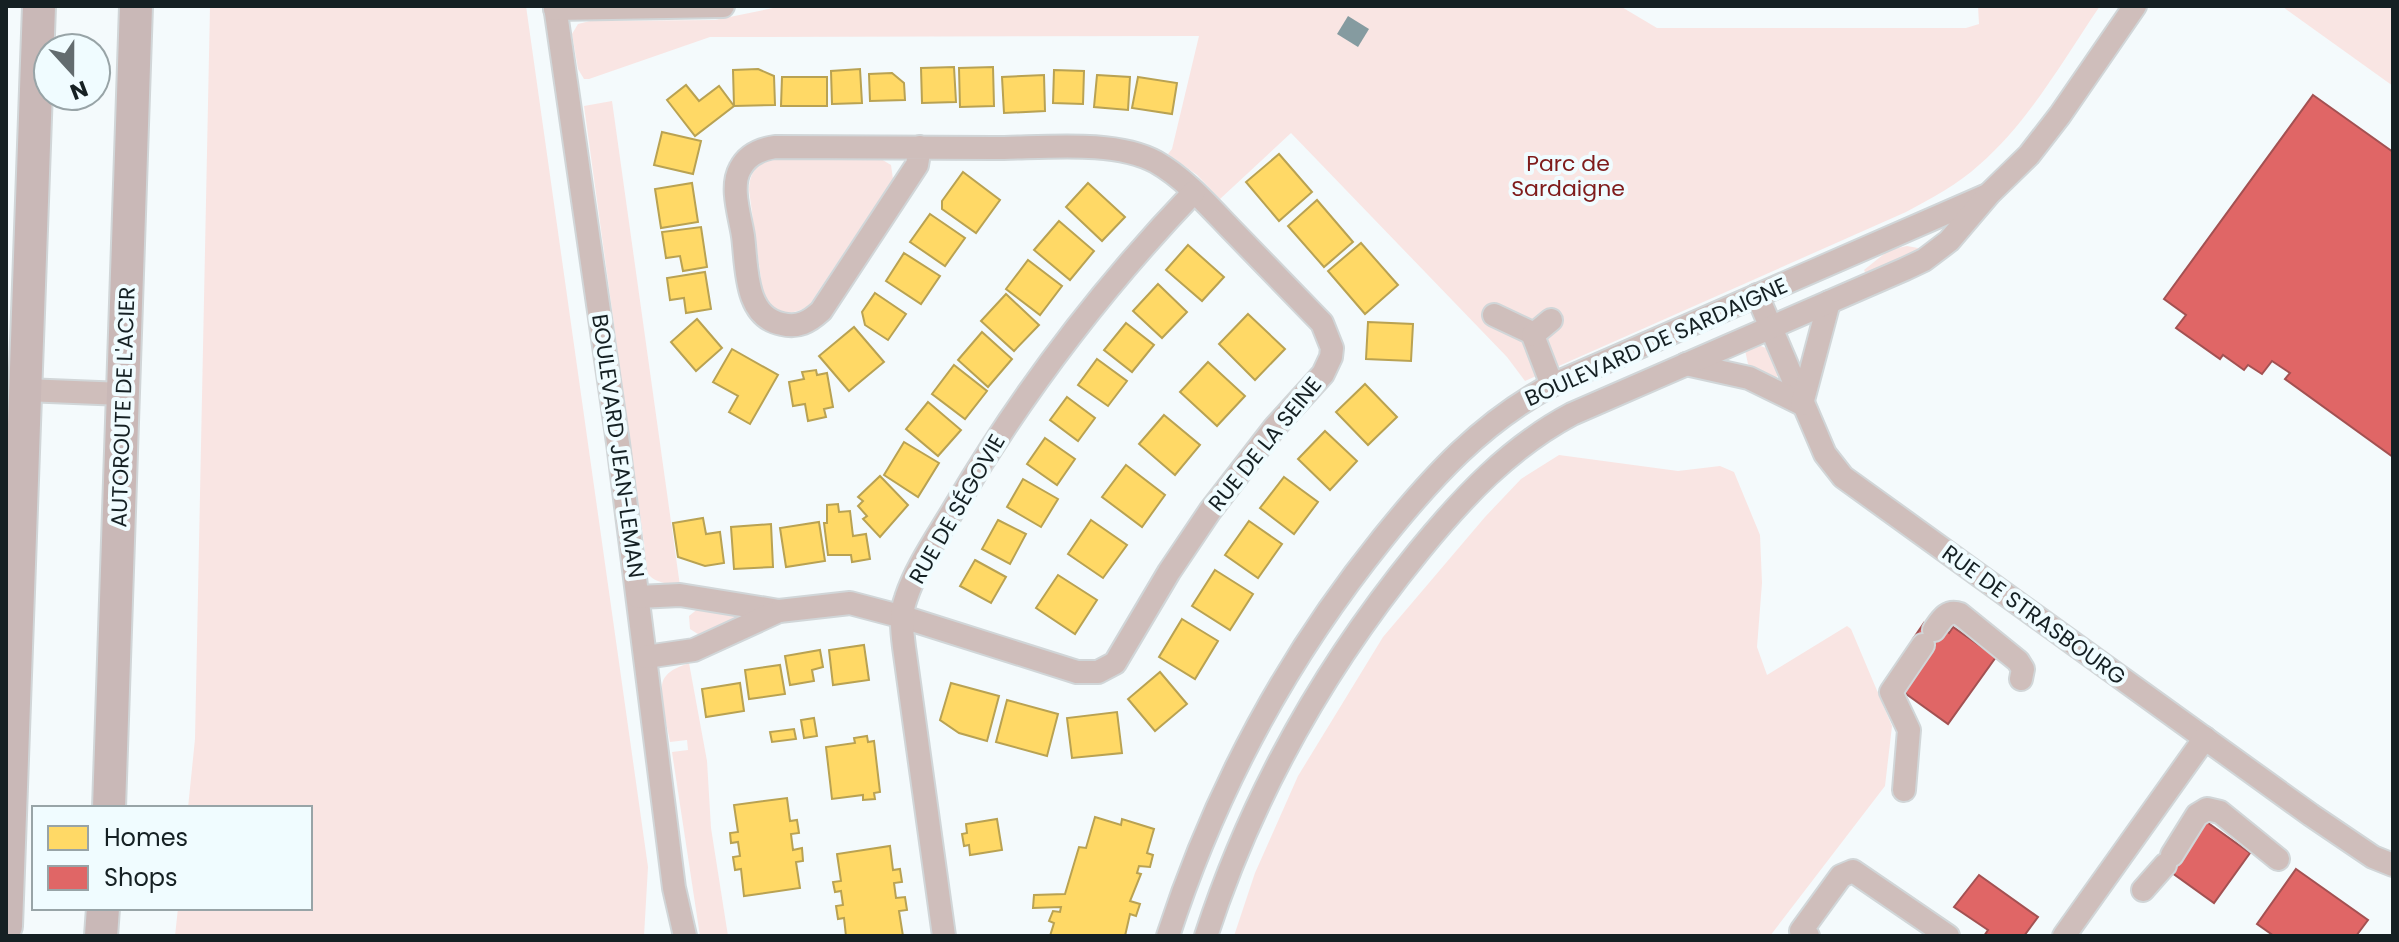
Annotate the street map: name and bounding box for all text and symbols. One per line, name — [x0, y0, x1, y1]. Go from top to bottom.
north arrow — [32, 32, 112, 112]
text: N — [66, 73, 92, 108]
park label: Parc de Sardaigne — [1511, 148, 1625, 204]
street label: BOULEVARD DE SARDAIGNE — [1520, 270, 1792, 414]
street label: AUTOROUTE DE L'ACIER — [103, 286, 143, 528]
street label: BOULEVARD JEAN-LEMAN — [584, 312, 652, 580]
street label: RUE DE LA SEINE — [1201, 370, 1329, 518]
street label: RUE DE SÉGOVIE — [902, 428, 1012, 590]
street label: RUE DE STRASBOURG — [1936, 538, 2132, 692]
legend — [32, 806, 312, 910]
text: Homes — [104, 821, 188, 854]
text: Shops — [104, 861, 178, 894]

